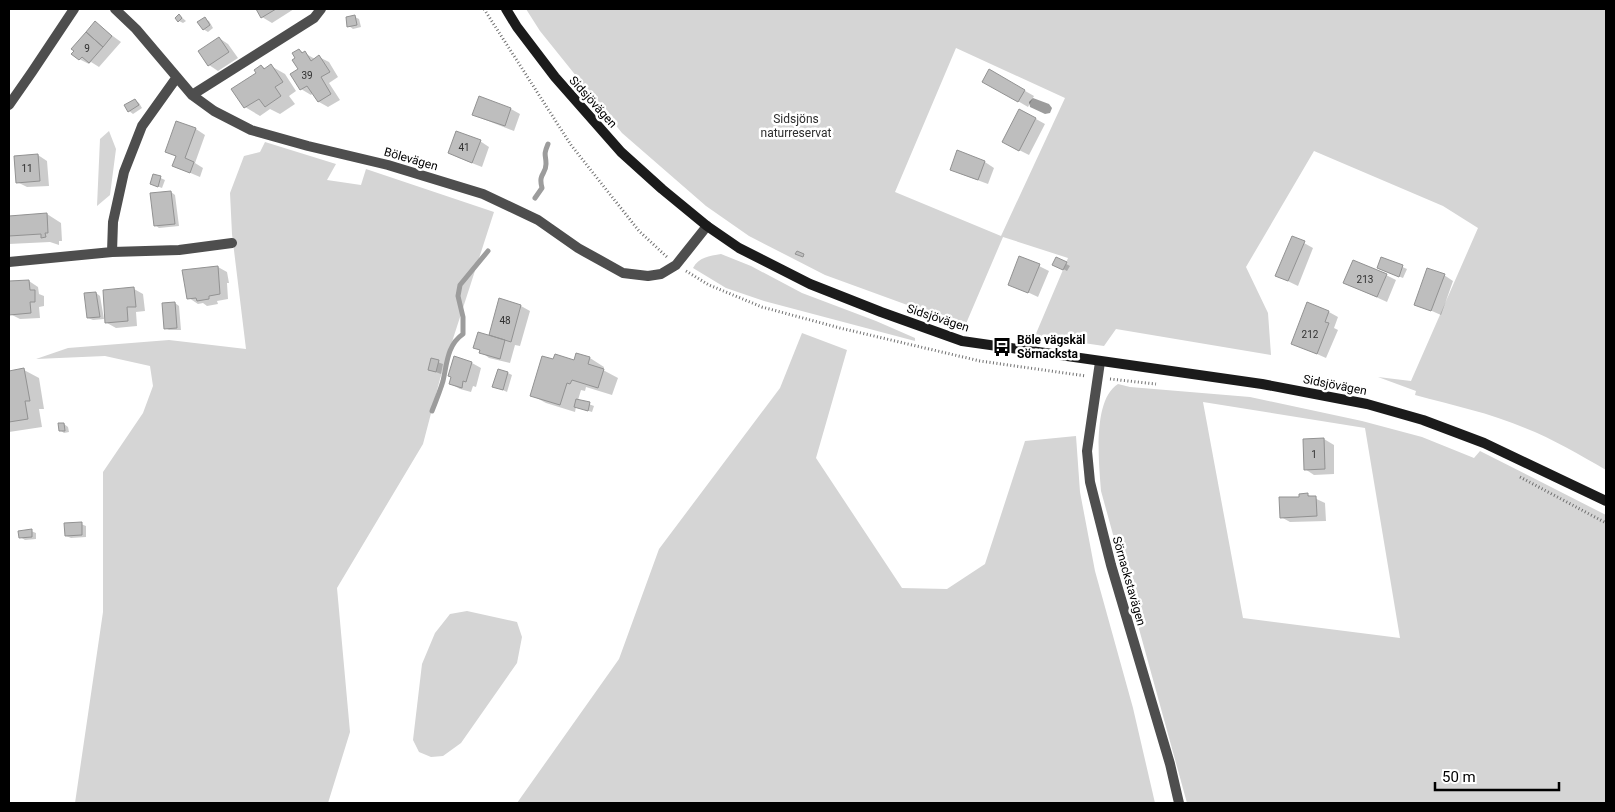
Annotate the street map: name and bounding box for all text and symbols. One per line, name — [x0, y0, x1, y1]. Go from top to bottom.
house number: 9 — [84, 43, 90, 54]
house number: 39 — [301, 70, 313, 81]
street label: Sidsjövägen — [566, 73, 620, 131]
park label: Sidsjöns naturreservat — [761, 112, 832, 140]
house number: 41 — [458, 142, 470, 153]
street label: Bölevägen — [382, 145, 440, 173]
house number: 11 — [21, 163, 33, 174]
house number: 213 — [1357, 274, 1373, 285]
street label: Sidsjövägen — [905, 301, 971, 335]
house number: 48 — [499, 315, 511, 326]
house number: 212 — [1302, 329, 1319, 340]
place label: Böle vägskäl Sörnacksta — [1017, 333, 1086, 361]
bus stop icon: Böle vägskäl Sörnacksta — [991, 336, 1013, 358]
street label: Sidsjövägen — [1302, 372, 1368, 398]
house number: 1 — [1311, 449, 1317, 460]
street label: Sörnackstavägen — [1110, 535, 1148, 627]
scale bar — [1435, 760, 1559, 792]
text: 50 m — [1442, 768, 1476, 786]

